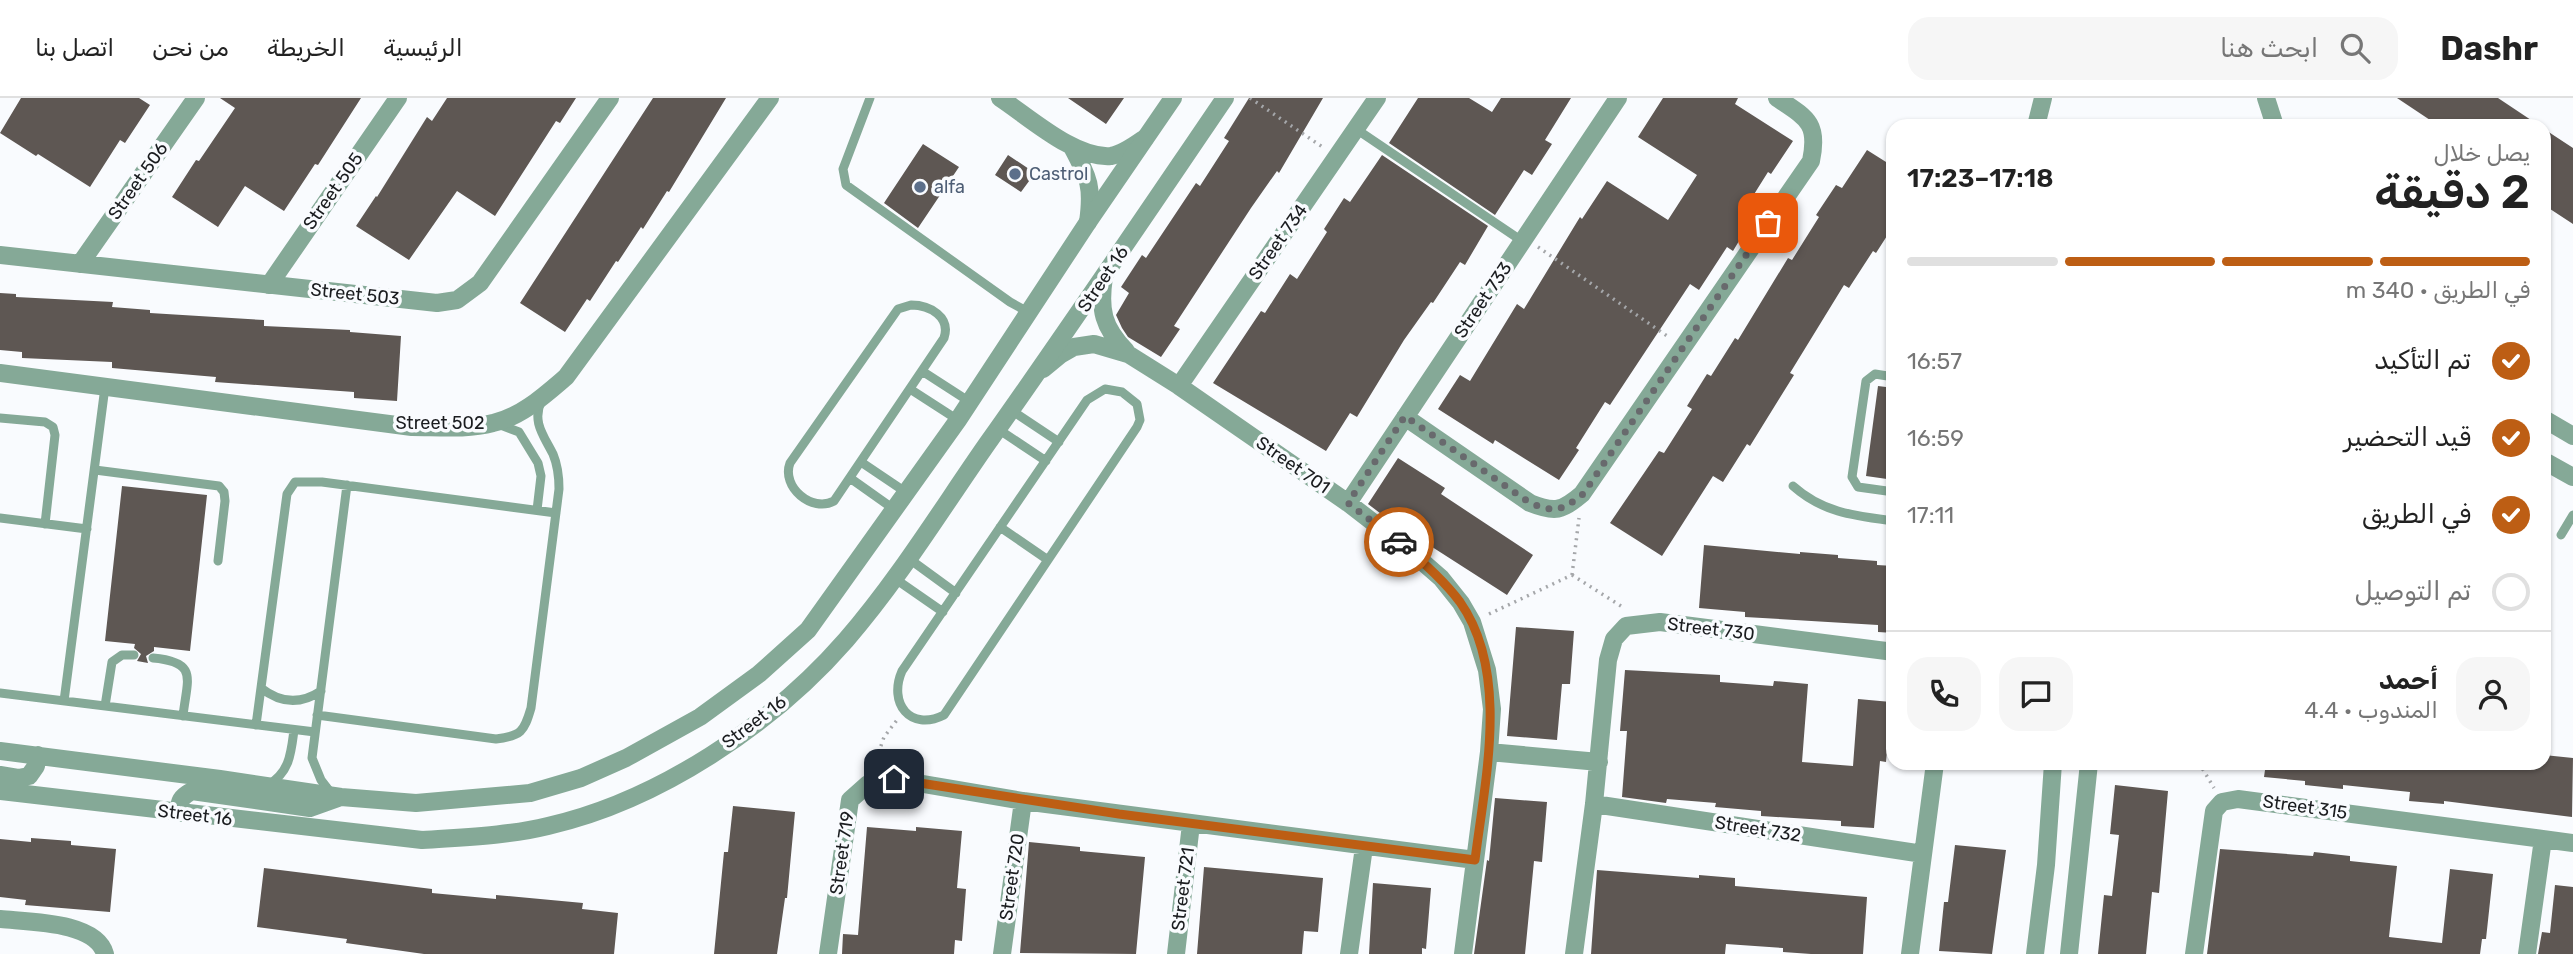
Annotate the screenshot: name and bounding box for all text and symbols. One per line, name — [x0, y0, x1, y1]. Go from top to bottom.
search box — [1908, 17, 2398, 80]
icon: search — [2336, 29, 2374, 67]
text: Dashr — [2440, 29, 2538, 68]
text: ابحث هنا — [2220, 33, 2318, 64]
text: اتصل بنا — [35, 34, 114, 62]
text: من نحن — [152, 34, 229, 62]
text: الخريطة — [267, 34, 345, 62]
text: الرئيسية — [383, 34, 463, 62]
street label: Street 506 — [103, 138, 173, 224]
text: يصل خلال — [2434, 139, 2530, 167]
street label: Street 505 — [298, 148, 368, 234]
place label: Castrol — [1029, 163, 1089, 185]
text: 17:18–17:23 — [1907, 163, 2053, 194]
text: 2 دقيقة — [2374, 165, 2530, 220]
marker: Castrol — [1007, 166, 1023, 182]
place label: alfa — [934, 176, 965, 198]
marker: alfa — [912, 179, 928, 195]
pin — [1738, 193, 1798, 253]
street label: Street 734 — [1244, 200, 1312, 284]
icon: bag — [1749, 204, 1787, 242]
street label: Street 16 — [1073, 242, 1133, 316]
street label: Street 733 — [1449, 258, 1517, 342]
text: في الطريق · 340 m — [2346, 276, 2530, 304]
street label: Street 503 — [309, 278, 401, 310]
icon: check — [2492, 342, 2530, 380]
text: تم التأكيد — [2374, 345, 2471, 376]
text: 16:57 — [1907, 347, 1962, 375]
street label: Street 502 — [395, 412, 485, 434]
icon: check — [2492, 419, 2530, 457]
text: قيد التحضير — [2344, 422, 2471, 453]
text: 16:59 — [1907, 424, 1964, 452]
street label: Street 701 — [1252, 432, 1334, 498]
icon: check — [2492, 496, 2530, 534]
text: في الطريق — [2362, 499, 2471, 530]
text: 17:11 — [1907, 501, 1954, 529]
courier — [1364, 507, 1434, 577]
icon: car — [1380, 523, 1418, 561]
text: تم التوصيل — [2354, 576, 2471, 607]
street label: Street 730 — [1666, 613, 1756, 645]
button: phone — [1907, 657, 1981, 731]
button: chat — [1999, 657, 2073, 731]
button: person — [2456, 657, 2530, 731]
text: أحمد — [2379, 665, 2438, 696]
street label: Street 16 — [717, 691, 791, 753]
text: المندوب · 4.4 — [2304, 696, 2438, 724]
pin — [864, 749, 924, 809]
icon: home — [875, 760, 913, 798]
street label: Street 315 — [2261, 790, 2349, 824]
street label: Street 16 — [156, 800, 234, 831]
street label: Street 719 — [825, 810, 859, 896]
street label: Street 732 — [1713, 811, 1803, 847]
street label: Street 720 — [995, 832, 1029, 922]
street label: Street 721 — [1167, 846, 1199, 932]

